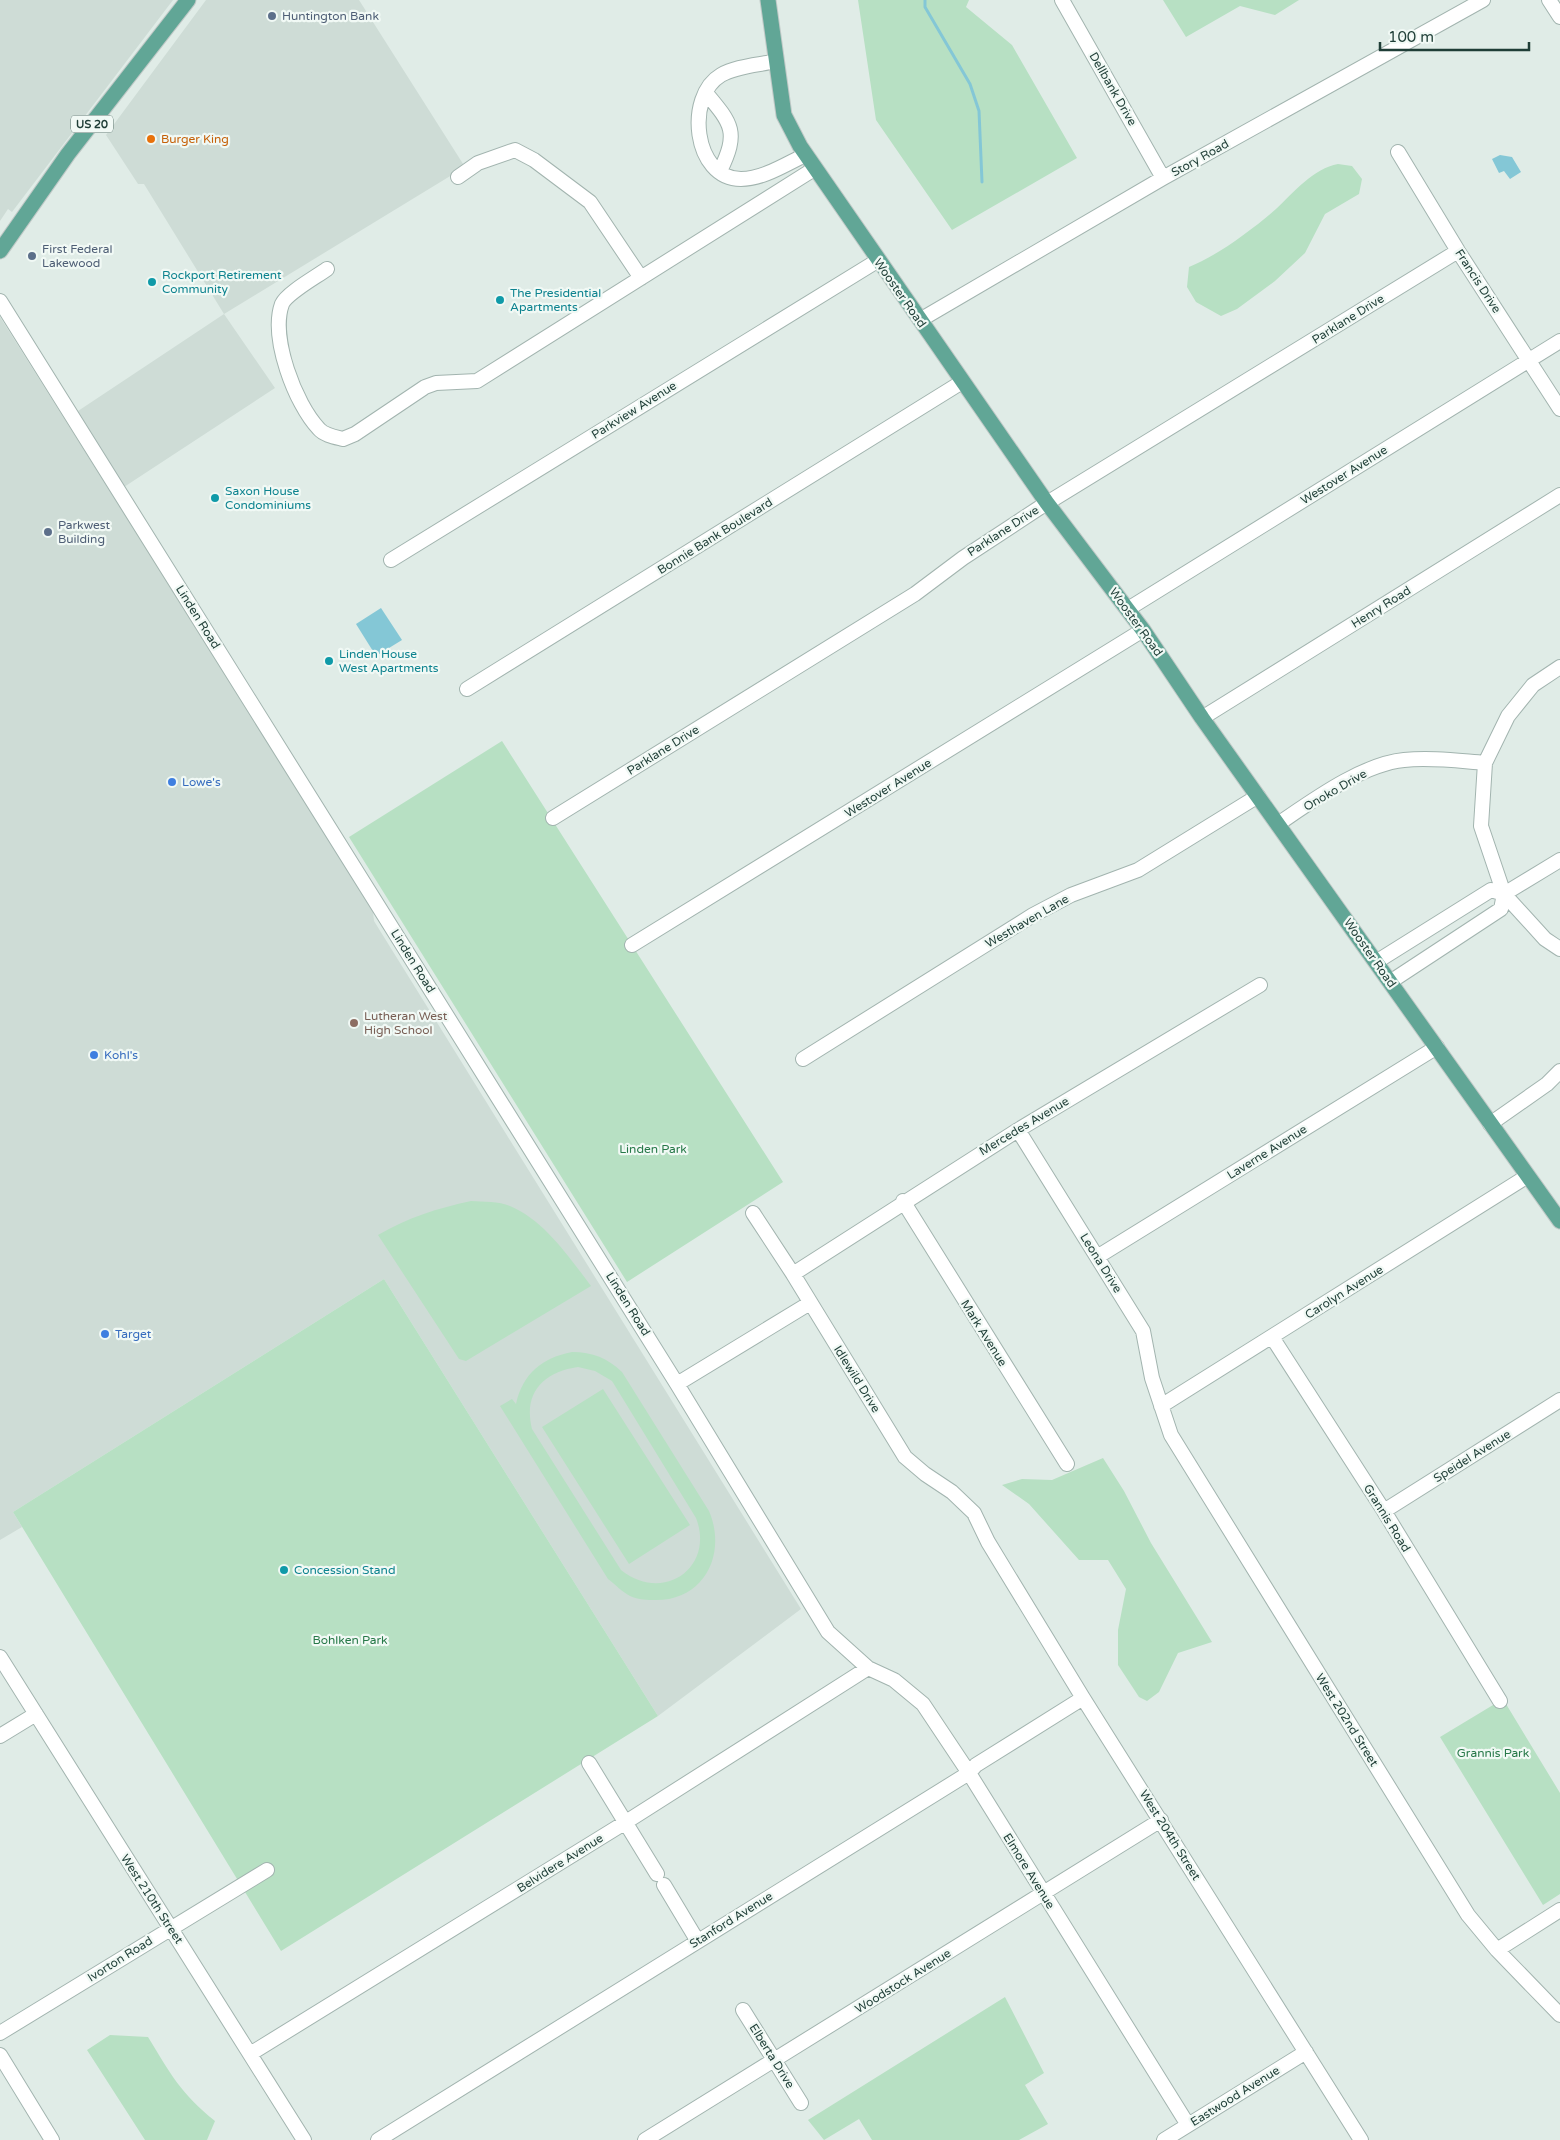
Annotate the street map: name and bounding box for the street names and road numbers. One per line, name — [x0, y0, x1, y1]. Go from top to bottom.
street label: Dellbank Drive — [1086, 50, 1140, 128]
road number: US 20 — [71, 116, 113, 132]
street label: Story Road — [1169, 137, 1231, 179]
street label: Francis Drive — [1452, 246, 1504, 316]
street label: Wooster Road — [871, 256, 929, 330]
street label: Parklane Drive — [1309, 291, 1387, 347]
street label: Parkview Avenue — [589, 378, 679, 442]
street label: Westover Avenue — [1298, 443, 1390, 507]
street label: Bonnie Bank Boulevard — [655, 495, 775, 577]
street label: Parklane Drive — [965, 503, 1041, 559]
street label: Linden Road — [173, 583, 223, 651]
street label: Henry Road — [1349, 583, 1413, 631]
street label: Wooster Road — [1107, 585, 1165, 659]
street label: Parklane Drive — [624, 722, 702, 778]
street label: Westover Avenue — [842, 756, 934, 820]
street label: Onoko Drive — [1301, 766, 1369, 814]
street label: Westhaven Lane — [983, 891, 1071, 951]
street label: Wooster Road — [1341, 916, 1399, 990]
street label: Linden Road — [388, 927, 438, 995]
street label: Mercedes Avenue — [977, 1094, 1071, 1158]
street label: Laverne Avenue — [1225, 1122, 1310, 1182]
street label: Leona Drive — [1077, 1231, 1125, 1296]
street label: Carolyn Avenue — [1302, 1262, 1386, 1322]
street label: Linden Road — [603, 1270, 653, 1338]
street label: Mark Avenue — [958, 1297, 1010, 1369]
street label: Idlewild Drive — [831, 1343, 883, 1415]
street label: Speidel Avenue — [1431, 1427, 1513, 1485]
street label: Grannis Road — [1361, 1482, 1413, 1554]
street label: West 202nd Street — [1313, 1671, 1381, 1769]
street label: West 204th Street — [1137, 1787, 1204, 1883]
street label: Belvidere Avenue — [514, 1831, 606, 1895]
street label: Elmore Avenue — [1000, 1831, 1058, 1911]
street label: West 210th Street — [118, 1852, 186, 1947]
street label: Stanford Avenue — [687, 1889, 775, 1951]
street label: Ivorton Road — [85, 1933, 155, 1985]
street label: Woodstock Avenue — [853, 1946, 954, 2016]
street label: Elberta Drive — [747, 2021, 798, 2091]
street label: Eastwood Avenue — [1188, 2063, 1282, 2129]

